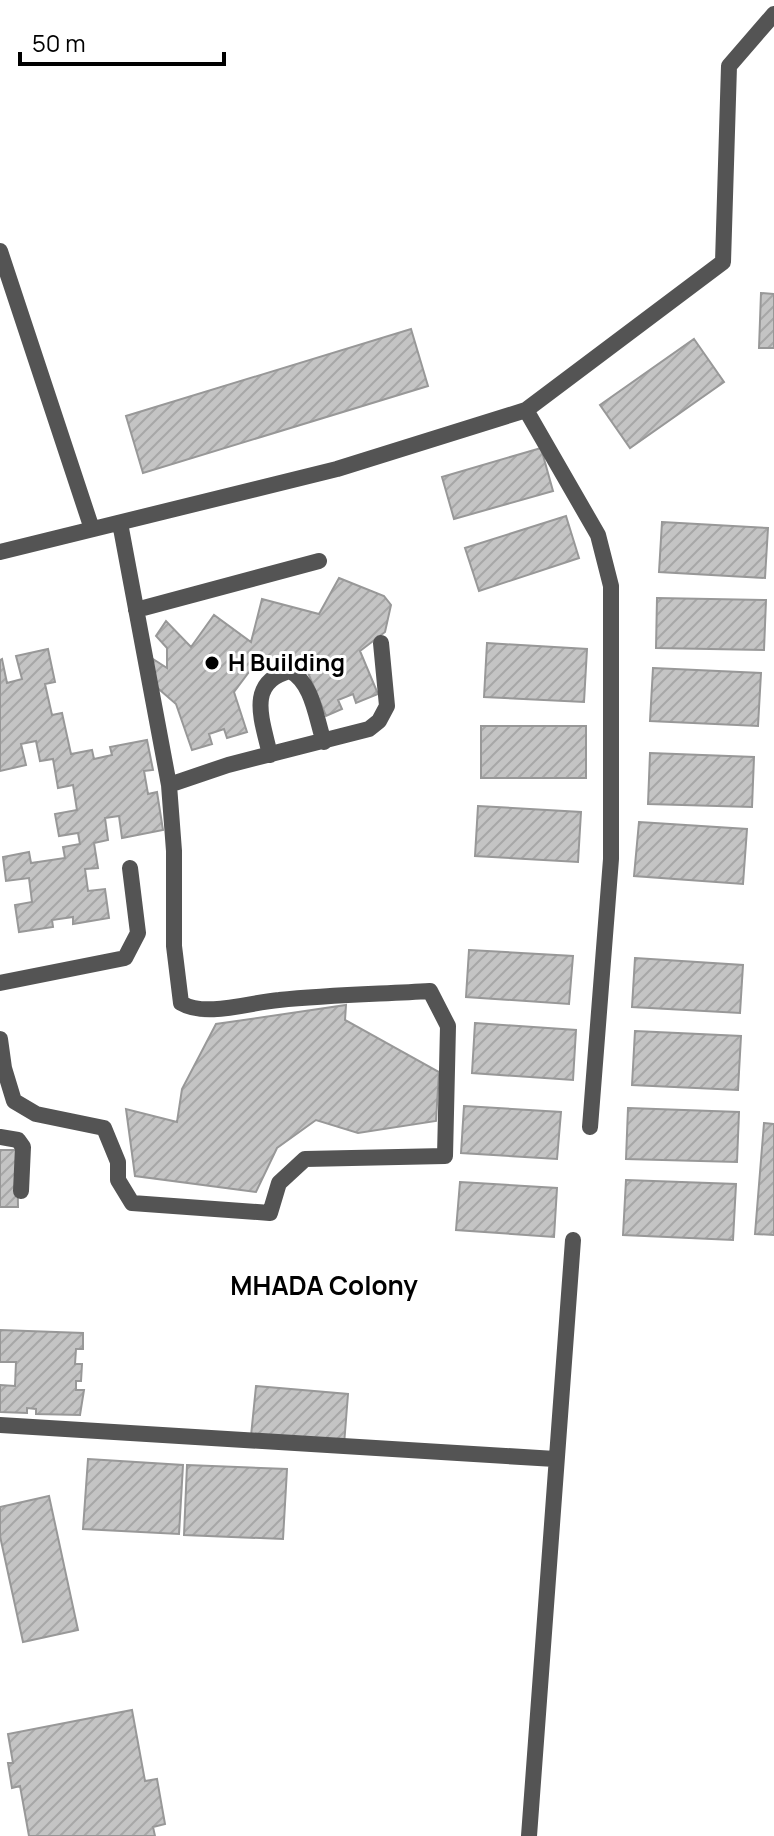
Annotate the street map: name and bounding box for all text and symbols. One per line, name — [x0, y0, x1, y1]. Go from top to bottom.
scale bar — [20, 16, 224, 66]
text: 50 m — [32, 26, 86, 59]
place label: H Building — [228, 645, 345, 678]
marker: H Building — [203, 654, 221, 672]
district label: MHADA Colony — [230, 1267, 418, 1303]

